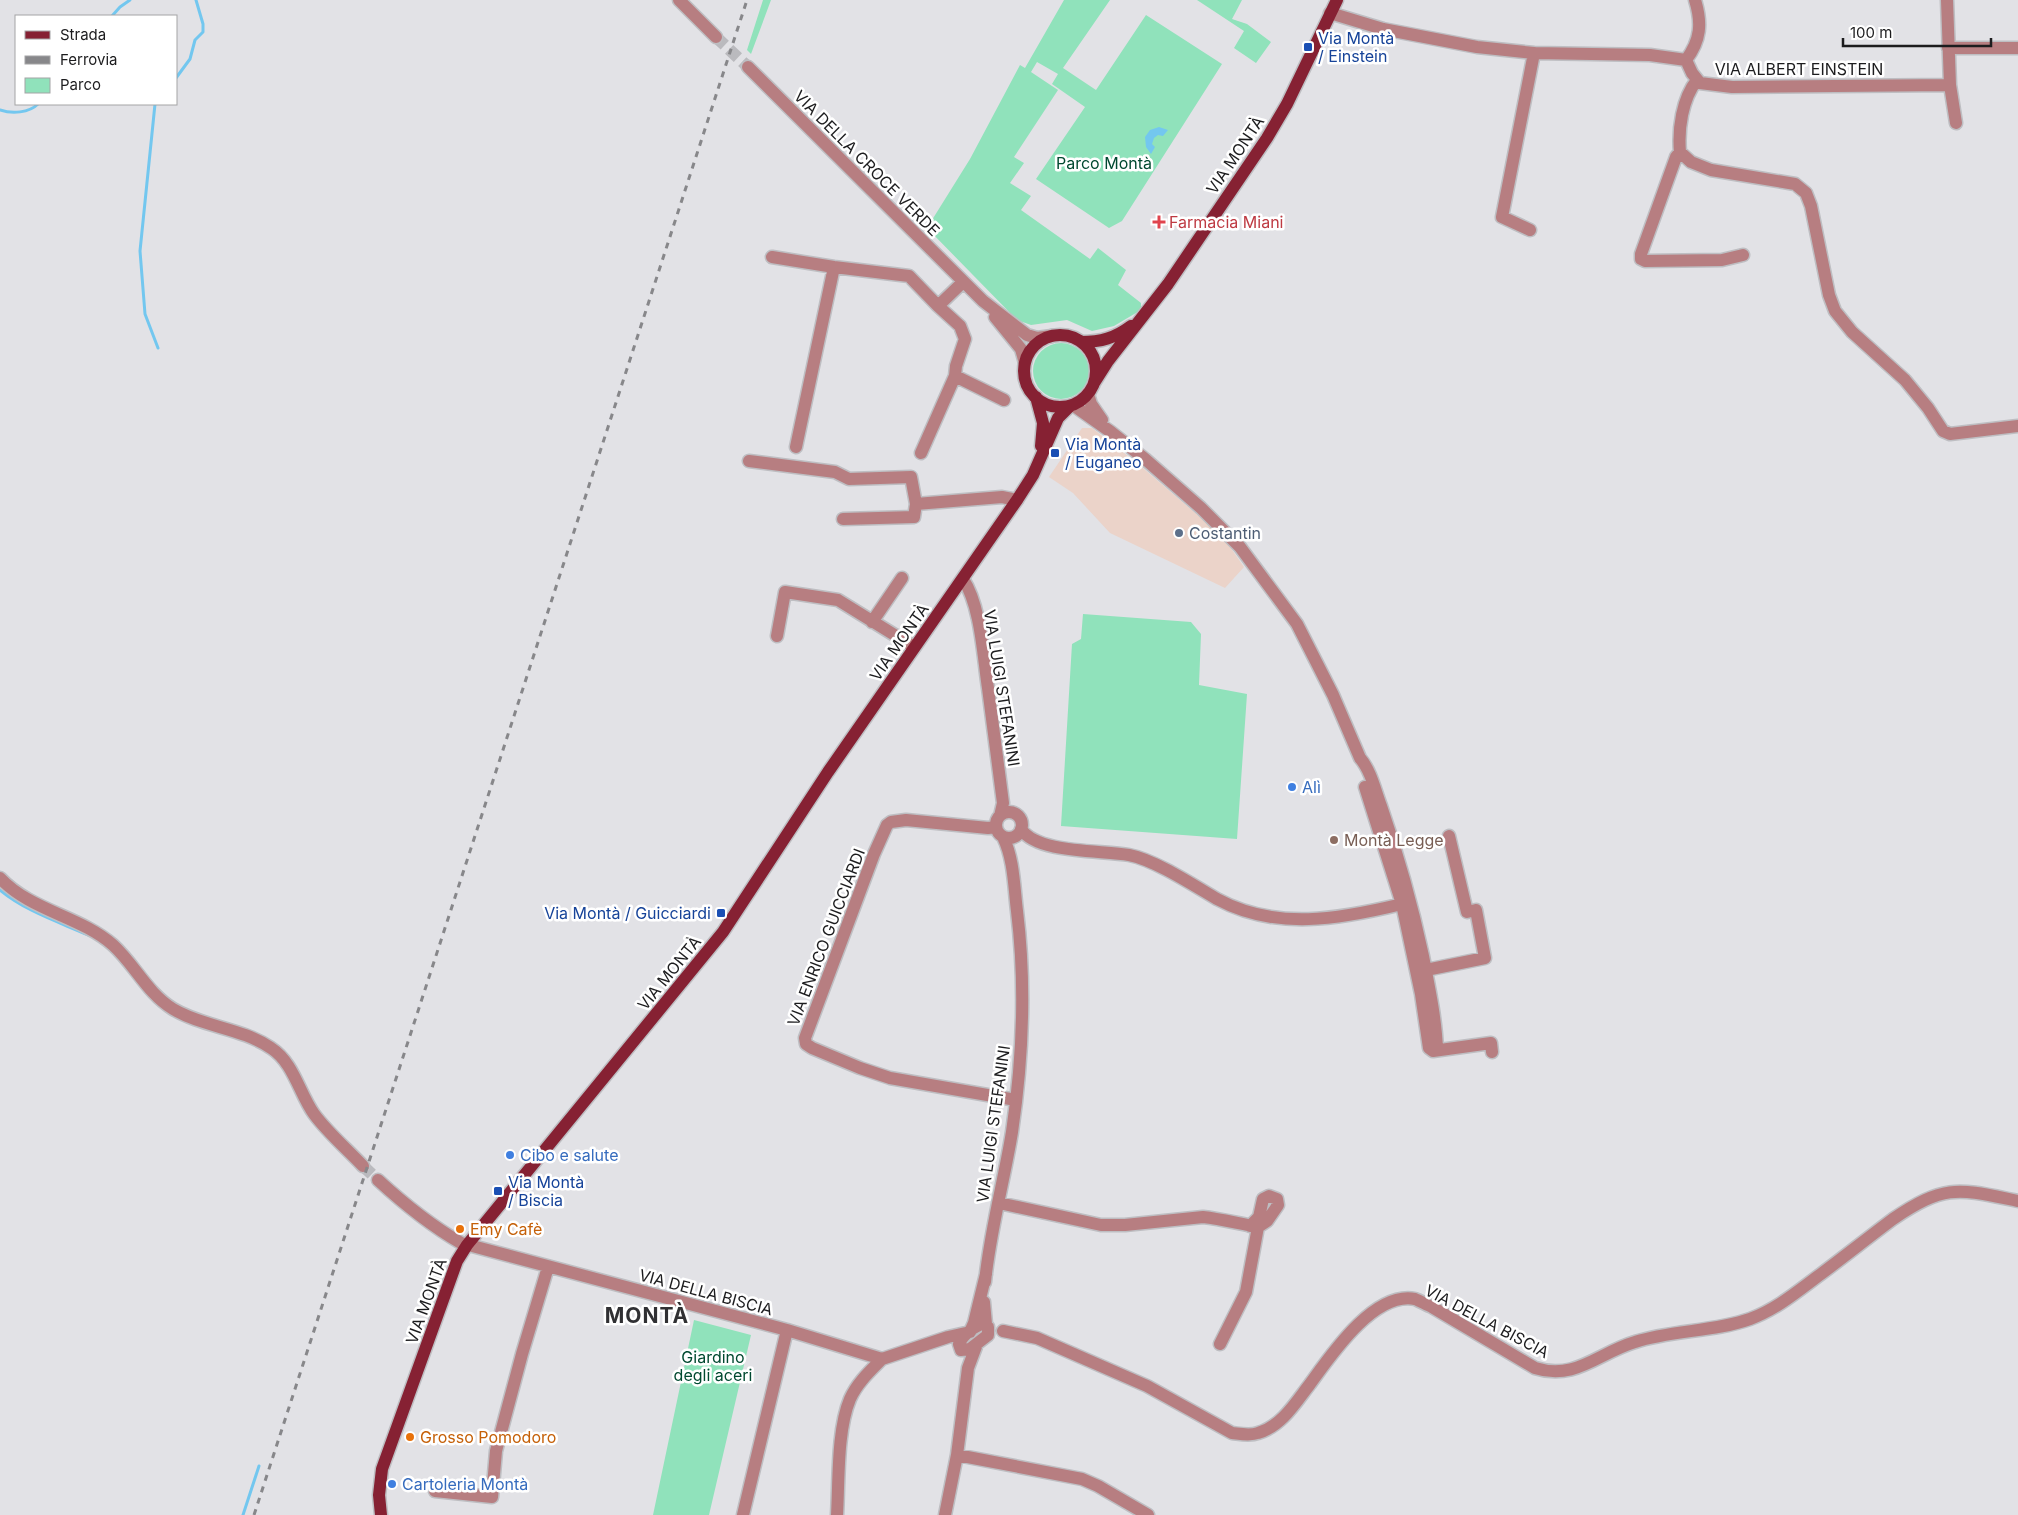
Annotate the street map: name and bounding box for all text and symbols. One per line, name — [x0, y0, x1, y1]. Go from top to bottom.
legend — [15, 15, 178, 105]
scale bar — [1843, 15, 1990, 47]
text: 100 m — [1850, 23, 1892, 42]
text: Strada — [60, 25, 106, 44]
place label: Via Montà / Einstein — [1318, 28, 1394, 66]
marker: Via Montà / Einstein — [1302, 41, 1314, 53]
text: Ferrovia — [60, 50, 117, 69]
street label: VIA ALBERT EINSTEIN — [1715, 59, 1883, 79]
text: Parco — [60, 75, 101, 94]
street label: VIA DELLA CROCE VERDE — [790, 86, 944, 240]
street label: VIA MONTÀ — [1202, 112, 1268, 198]
park label: Parco Montà — [1056, 153, 1152, 173]
place label: Farmacia Miani — [1169, 212, 1283, 232]
marker: Farmacia Miani — [1153, 216, 1165, 228]
place label: Via Montà / Euganeo — [1065, 434, 1142, 472]
marker: Via Montà / Euganeo — [1049, 447, 1061, 459]
place label: Costantin — [1189, 523, 1261, 543]
marker: Costantin — [1173, 527, 1185, 539]
street label: VIA MONTÀ — [865, 600, 933, 684]
street label: VIA LUIGI STEFANINI — [980, 608, 1024, 768]
place label: Alì — [1302, 777, 1321, 797]
marker: Alì — [1286, 781, 1298, 793]
place label: Montà Legge — [1344, 830, 1444, 850]
marker: Montà Legge — [1328, 834, 1340, 846]
street label: VIA ENRICO GUICCIARDI — [783, 845, 869, 1029]
place label: Via Montà / Guicciardi — [544, 903, 711, 923]
marker: Via Montà / Guicciardi — [715, 907, 727, 919]
street label: VIA MONTÀ — [633, 932, 705, 1014]
street label: VIA LUIGI STEFANINI — [972, 1044, 1014, 1204]
place label: Cibo e salute — [520, 1145, 618, 1165]
marker: Cibo e salute — [504, 1149, 516, 1161]
place label: Via Montà / Biscia — [508, 1172, 584, 1210]
marker: Via Montà / Biscia — [492, 1185, 504, 1197]
place label: Emy Cafè — [470, 1219, 542, 1239]
marker: Emy Cafè — [454, 1223, 466, 1235]
street label: VIA MONTÀ — [401, 1255, 451, 1347]
street label: VIA DELLA BISCIA — [637, 1265, 775, 1319]
street label: VIA DELLA BISCIA — [1421, 1280, 1553, 1362]
district label: MONTÀ — [605, 1302, 689, 1328]
park label: Giardino degli aceri — [674, 1347, 752, 1385]
place label: Grosso Pomodoro — [420, 1427, 556, 1447]
marker: Grosso Pomodoro — [404, 1431, 416, 1443]
place label: Cartoleria Montà — [402, 1474, 528, 1494]
marker: Cartoleria Montà — [386, 1478, 398, 1490]

